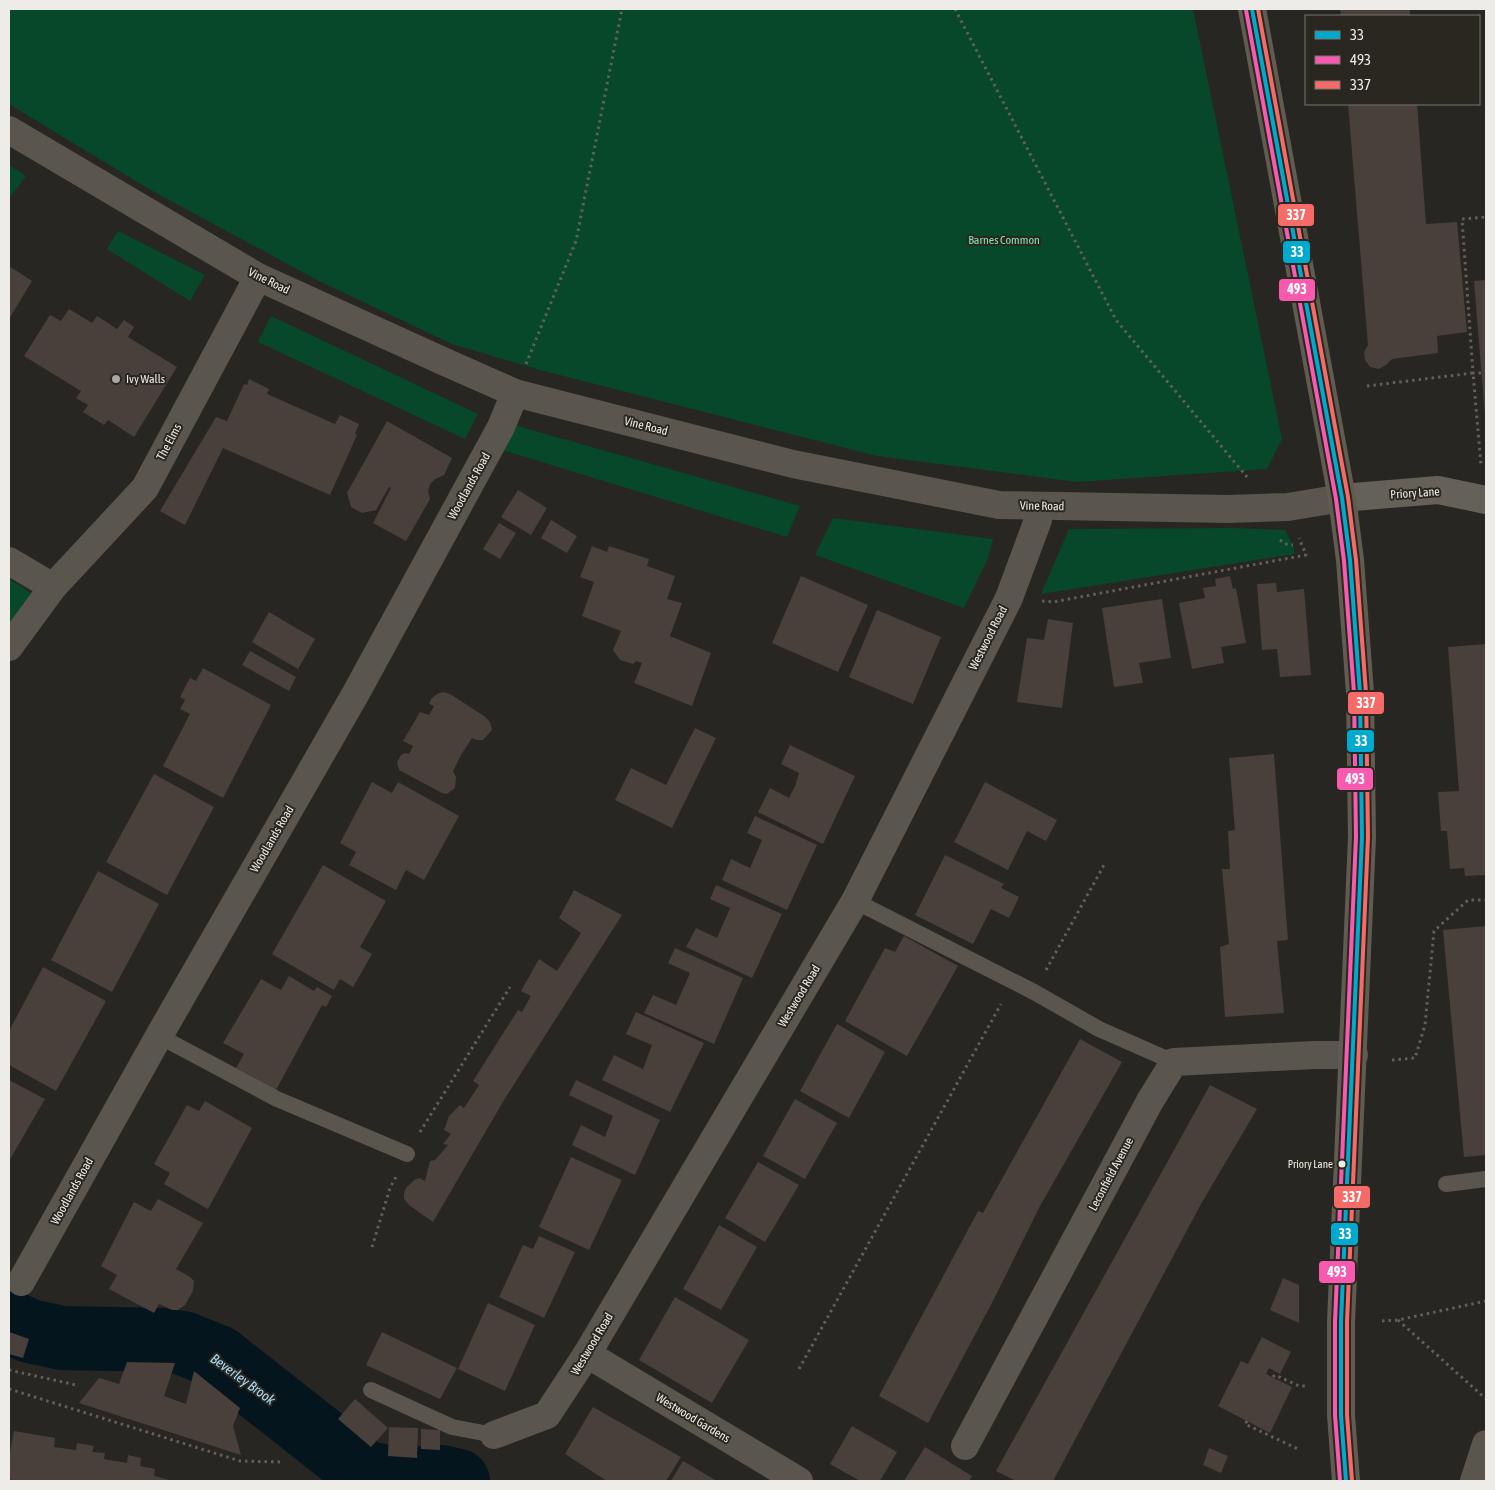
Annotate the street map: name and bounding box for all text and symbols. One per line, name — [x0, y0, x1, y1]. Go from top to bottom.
legend — [1305, 15, 1480, 105]
text: 33 — [1350, 26, 1364, 43]
text: 493 — [1350, 51, 1371, 68]
text: 337 — [1350, 76, 1371, 93]
line badge: 337 — [1277, 203, 1315, 227]
text: 337 — [1286, 207, 1306, 223]
park label: Barnes Common — [968, 233, 1040, 247]
line badge: 33 — [1282, 240, 1311, 264]
text: 33 — [1290, 244, 1304, 260]
street label: Vine Road — [246, 265, 292, 297]
line badge: 493 — [1278, 278, 1316, 302]
text: 493 — [1286, 281, 1307, 297]
place label: Ivy Walls — [126, 372, 165, 386]
marker: Ivy Walls — [110, 373, 122, 385]
street label: Vine Road — [623, 414, 669, 438]
street label: The Elms — [154, 421, 184, 463]
street label: Woodlands Road — [445, 450, 493, 522]
street label: Priory Lane — [1390, 484, 1440, 502]
street label: Vine Road — [1020, 499, 1064, 513]
street label: Westwood Road — [966, 604, 1010, 672]
line badge: 337 — [1347, 691, 1385, 715]
text: 337 — [1356, 695, 1376, 711]
line badge: 33 — [1346, 729, 1375, 753]
text: 33 — [1354, 733, 1368, 749]
line badge: 493 — [1336, 767, 1374, 791]
text: 493 — [1344, 771, 1365, 787]
street label: Woodlands Road — [247, 803, 297, 875]
street label: Westwood Road — [775, 962, 823, 1030]
street label: Leconfield Avenue — [1086, 1135, 1136, 1213]
street label: Woodlands Road — [48, 1155, 96, 1227]
place label: Priory Lane — [1288, 1158, 1333, 1170]
marker: Priory Lane — [1337, 1159, 1347, 1169]
line badge: 337 — [1333, 1185, 1371, 1209]
text: 337 — [1342, 1189, 1362, 1205]
line badge: 33 — [1330, 1222, 1359, 1246]
text: 33 — [1338, 1226, 1352, 1242]
line badge: 493 — [1318, 1260, 1356, 1284]
text: 493 — [1326, 1264, 1347, 1280]
street label: Westwood Road — [568, 1310, 616, 1378]
water label: Beverley Brook — [208, 1350, 279, 1408]
street label: Westwood Gardens — [653, 1390, 733, 1446]

